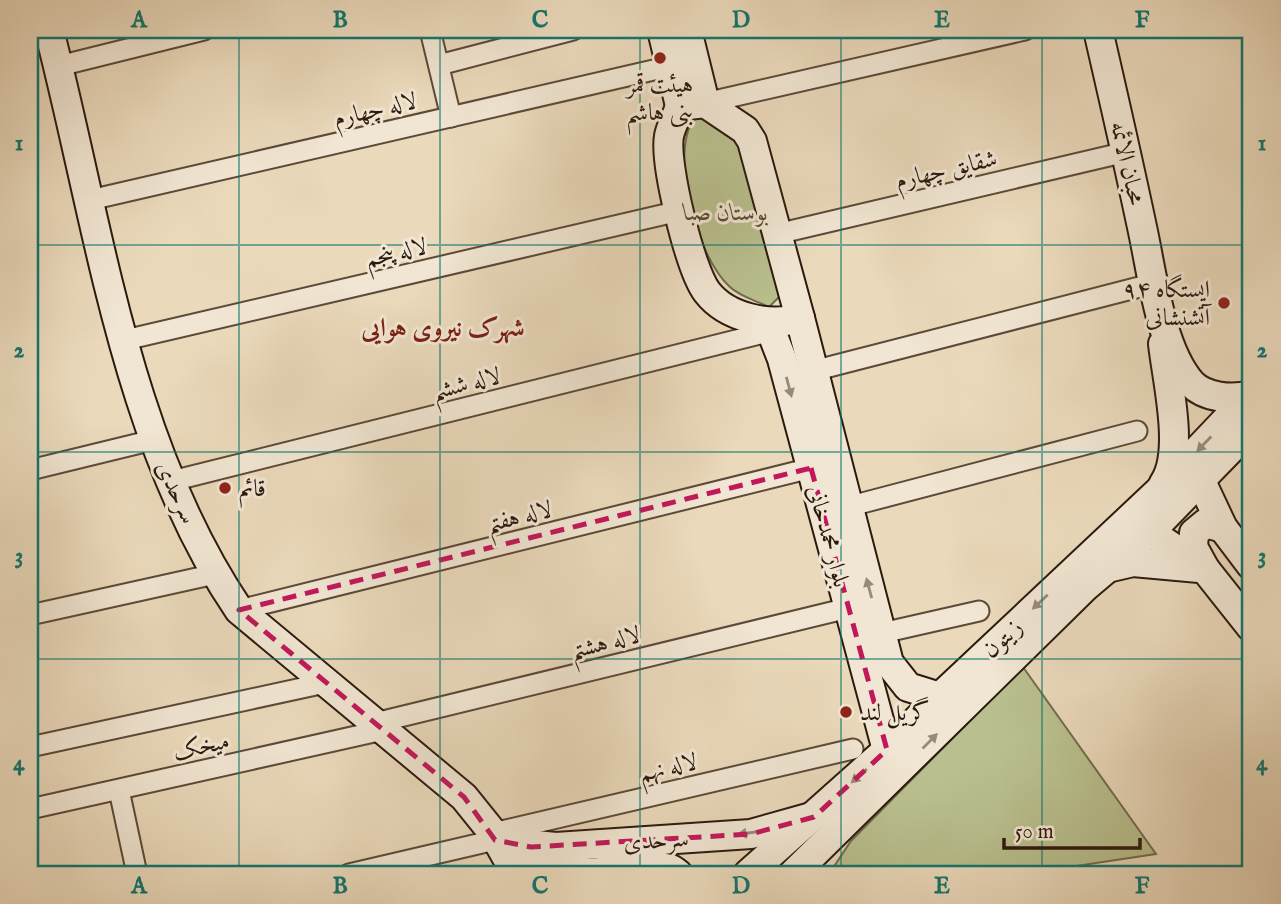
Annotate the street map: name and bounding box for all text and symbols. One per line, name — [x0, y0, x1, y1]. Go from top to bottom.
text: A — [130, 6, 148, 35]
text: B — [332, 6, 348, 35]
text: C — [532, 6, 549, 35]
text: D — [732, 6, 750, 35]
text: E — [934, 6, 950, 35]
text: F — [1135, 6, 1150, 35]
marker: هیئت قمر بنی هاشم — [652, 50, 668, 66]
place label: هیئت قمر بنی هاشم — [624, 70, 694, 136]
street label: لاله چهارم — [331, 86, 421, 139]
street label: محبان الائمه — [1102, 118, 1151, 209]
text: 1 — [15, 129, 23, 158]
text: 1 — [1258, 129, 1266, 158]
street label: شقایق چهارم — [892, 144, 1001, 201]
park label: بوستان صبا — [682, 198, 769, 229]
street label: لاله پنجم — [362, 231, 431, 280]
place label: ایستگاه ۹۴ آتشنشانی — [1123, 274, 1213, 334]
marker: ایستگاه ۹۴ آتشنشانی — [1216, 295, 1232, 311]
district label: شهرک نیروی هوایی — [360, 312, 525, 345]
text: 2 — [14, 336, 25, 365]
text: 2 — [1257, 336, 1268, 365]
street label: لاله ششم — [429, 361, 506, 415]
one-way arrow — [784, 377, 795, 399]
one-way arrow — [1197, 435, 1213, 452]
street label: سرحدی — [148, 456, 204, 529]
place label: قائم — [239, 474, 266, 509]
marker: قائم — [217, 480, 233, 496]
street label: بلوار محمدخانی — [799, 482, 856, 591]
street label: لاله هفتم — [483, 494, 557, 547]
text: 3 — [15, 542, 23, 571]
text: 3 — [1258, 542, 1266, 571]
one-way arrow — [863, 577, 874, 599]
one-way arrow — [1032, 593, 1049, 609]
street label: زیتون — [976, 613, 1030, 666]
street label: لاله هشتم — [567, 620, 646, 674]
place label: گریل لند — [860, 696, 930, 729]
marker: گریل لند — [838, 704, 854, 720]
street label: میخک — [170, 726, 233, 769]
one-way arrow — [921, 734, 938, 750]
street label: لاله نهم — [636, 747, 702, 795]
text: 4 — [13, 749, 25, 778]
text: 4 — [1256, 749, 1268, 778]
one-way arrow — [851, 768, 868, 784]
scale bar — [1004, 806, 1141, 850]
text: 50 m — [1015, 819, 1054, 846]
street label: سرحدی — [622, 824, 690, 859]
one-way arrow — [737, 828, 759, 839]
text: A — [130, 872, 148, 901]
text: B — [332, 872, 348, 901]
text: C — [532, 872, 549, 901]
text: D — [732, 872, 750, 901]
text: E — [934, 872, 950, 901]
text: F — [1135, 872, 1150, 901]

